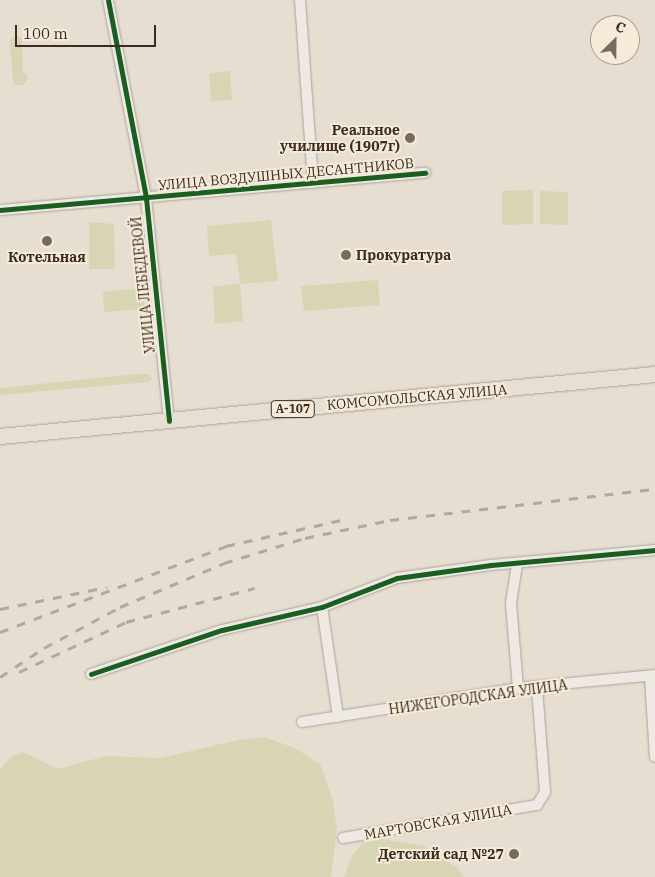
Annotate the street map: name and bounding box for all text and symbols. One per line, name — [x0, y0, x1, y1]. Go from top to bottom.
scale bar — [18, 15, 159, 47]
north arrow — [590, 15, 640, 65]
text: С — [613, 17, 628, 37]
text: 100 m — [23, 24, 68, 43]
place label: Реальное училище (1907г) — [280, 122, 400, 154]
marker: Реальное училище (1907г) — [404, 132, 416, 144]
street label: УЛИЦА ВОЗДУШНЫХ ДЕСАНТНИКОВ — [157, 154, 415, 194]
street label: УЛИЦА ЛЕБЕДЕВОЙ — [127, 216, 159, 354]
marker: Котельная — [41, 235, 53, 247]
place label: Прокуратура — [356, 247, 451, 263]
place label: Котельная — [8, 249, 86, 265]
marker: Прокуратура — [340, 249, 352, 261]
street label: КОМСОМОЛЬСКАЯ УЛИЦА — [326, 381, 508, 413]
road number: А-107 — [270, 399, 316, 418]
street label: НИЖЕГОРОДСКАЯ УЛИЦА — [387, 676, 569, 718]
street label: МАРТОВСКАЯ УЛИЦА — [363, 801, 513, 843]
place label: Детский сад №27 — [378, 846, 504, 862]
marker: Детский сад №27 — [508, 848, 520, 860]

